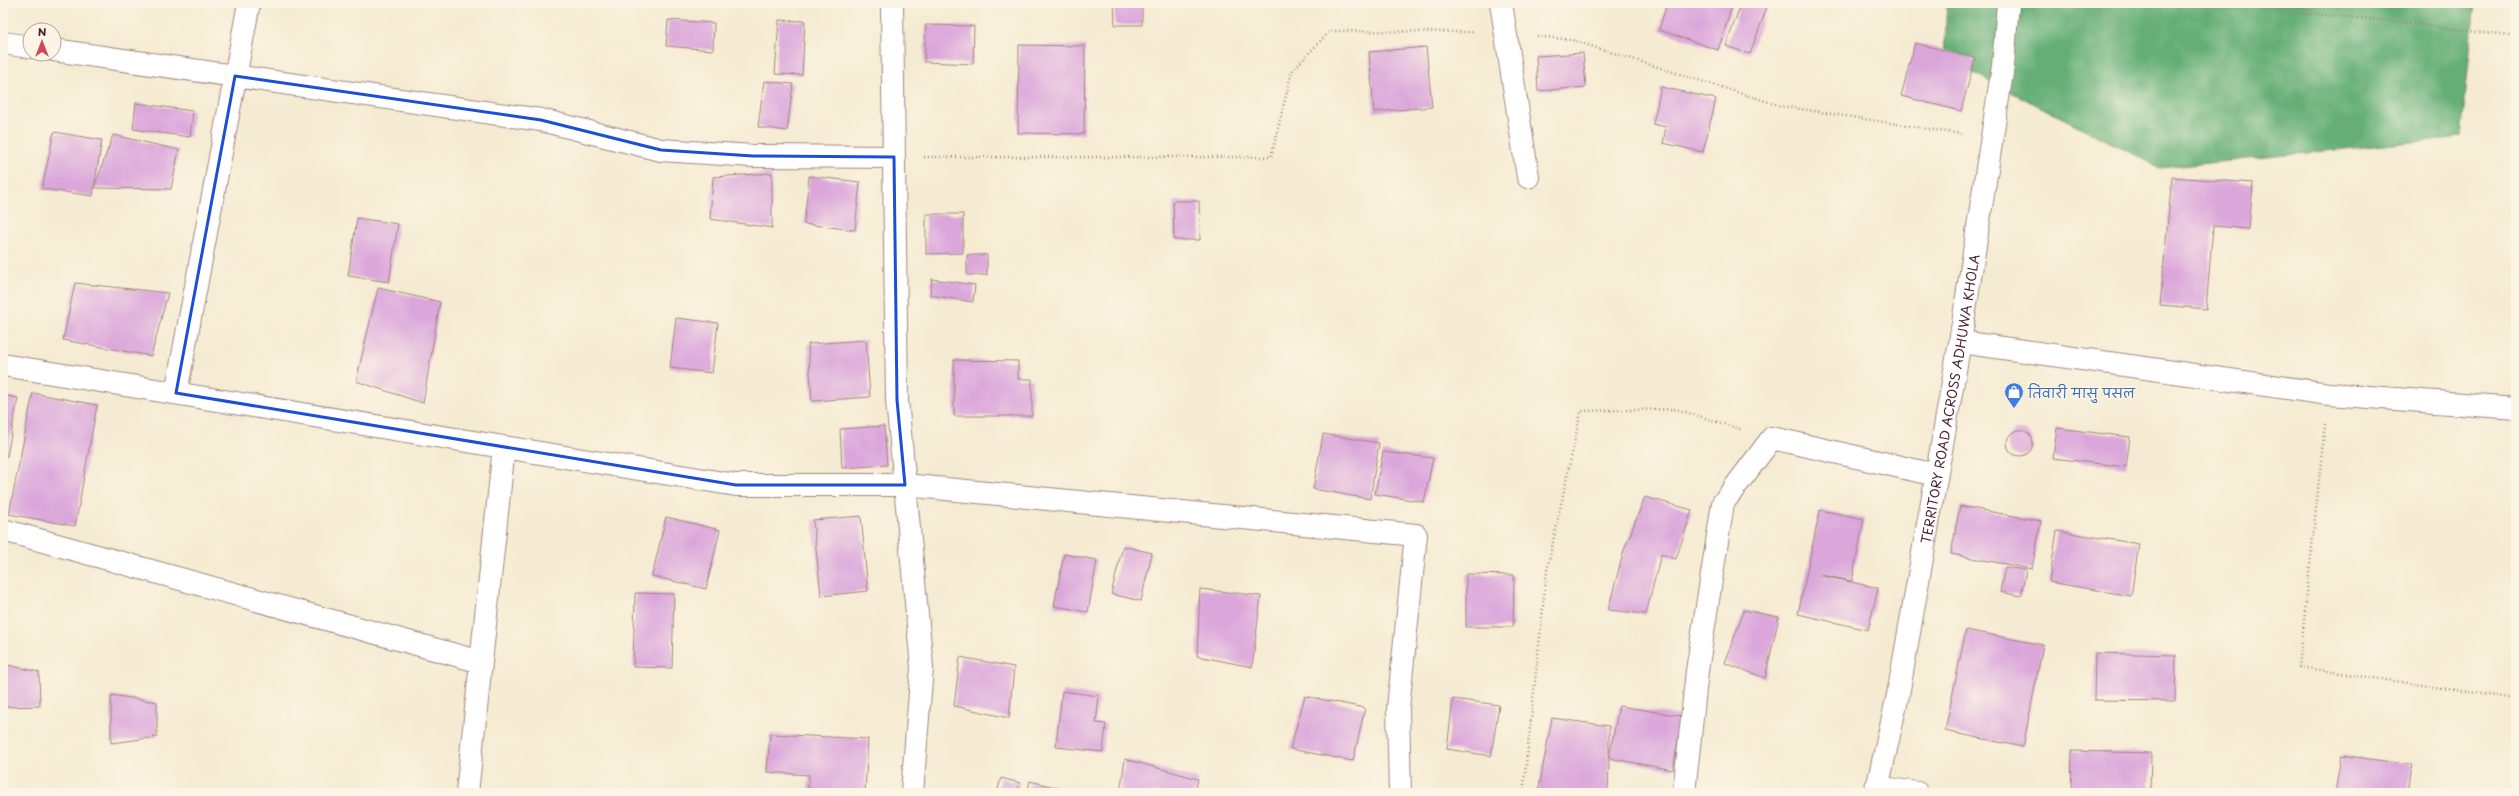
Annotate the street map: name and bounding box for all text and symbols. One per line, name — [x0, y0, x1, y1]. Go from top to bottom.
north arrow — [22, 22, 62, 62]
text: N — [38, 23, 47, 40]
street label: TERRITORY ROAD ACROSS ADHUWA KHOLA — [1915, 253, 1983, 545]
shop icon: तिवारी मासु पसल — [2003, 381, 2025, 409]
place label: तिवारी मासु पसल — [2027, 383, 2136, 403]

